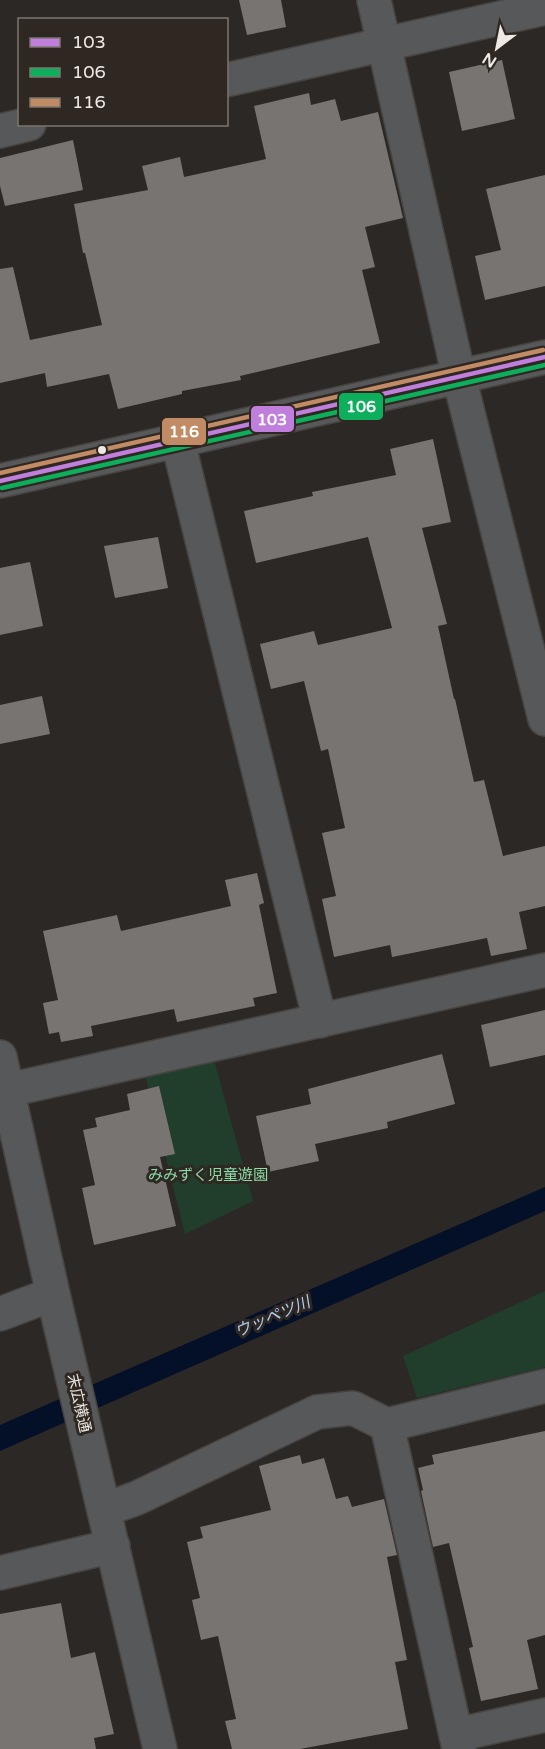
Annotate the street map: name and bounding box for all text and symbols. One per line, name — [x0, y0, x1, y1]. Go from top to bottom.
legend — [18, 18, 228, 126]
north arrow — [467, 18, 527, 78]
text: 103 — [72, 31, 106, 53]
text: N — [479, 48, 500, 72]
text: 106 — [72, 61, 106, 83]
text: 116 — [72, 91, 106, 113]
line badge: 106 — [338, 392, 384, 421]
text: 106 — [346, 397, 376, 417]
line badge: 103 — [250, 405, 295, 433]
text: 103 — [257, 410, 287, 430]
line badge: 116 — [161, 417, 207, 446]
text: 116 — [169, 422, 199, 442]
unlabelled marker — [96, 444, 108, 456]
park label: みみずく児童遊園 — [148, 1166, 268, 1184]
water label: ウッペツ川 — [232, 1291, 315, 1342]
street label: 末広横通 — [63, 1372, 95, 1434]

